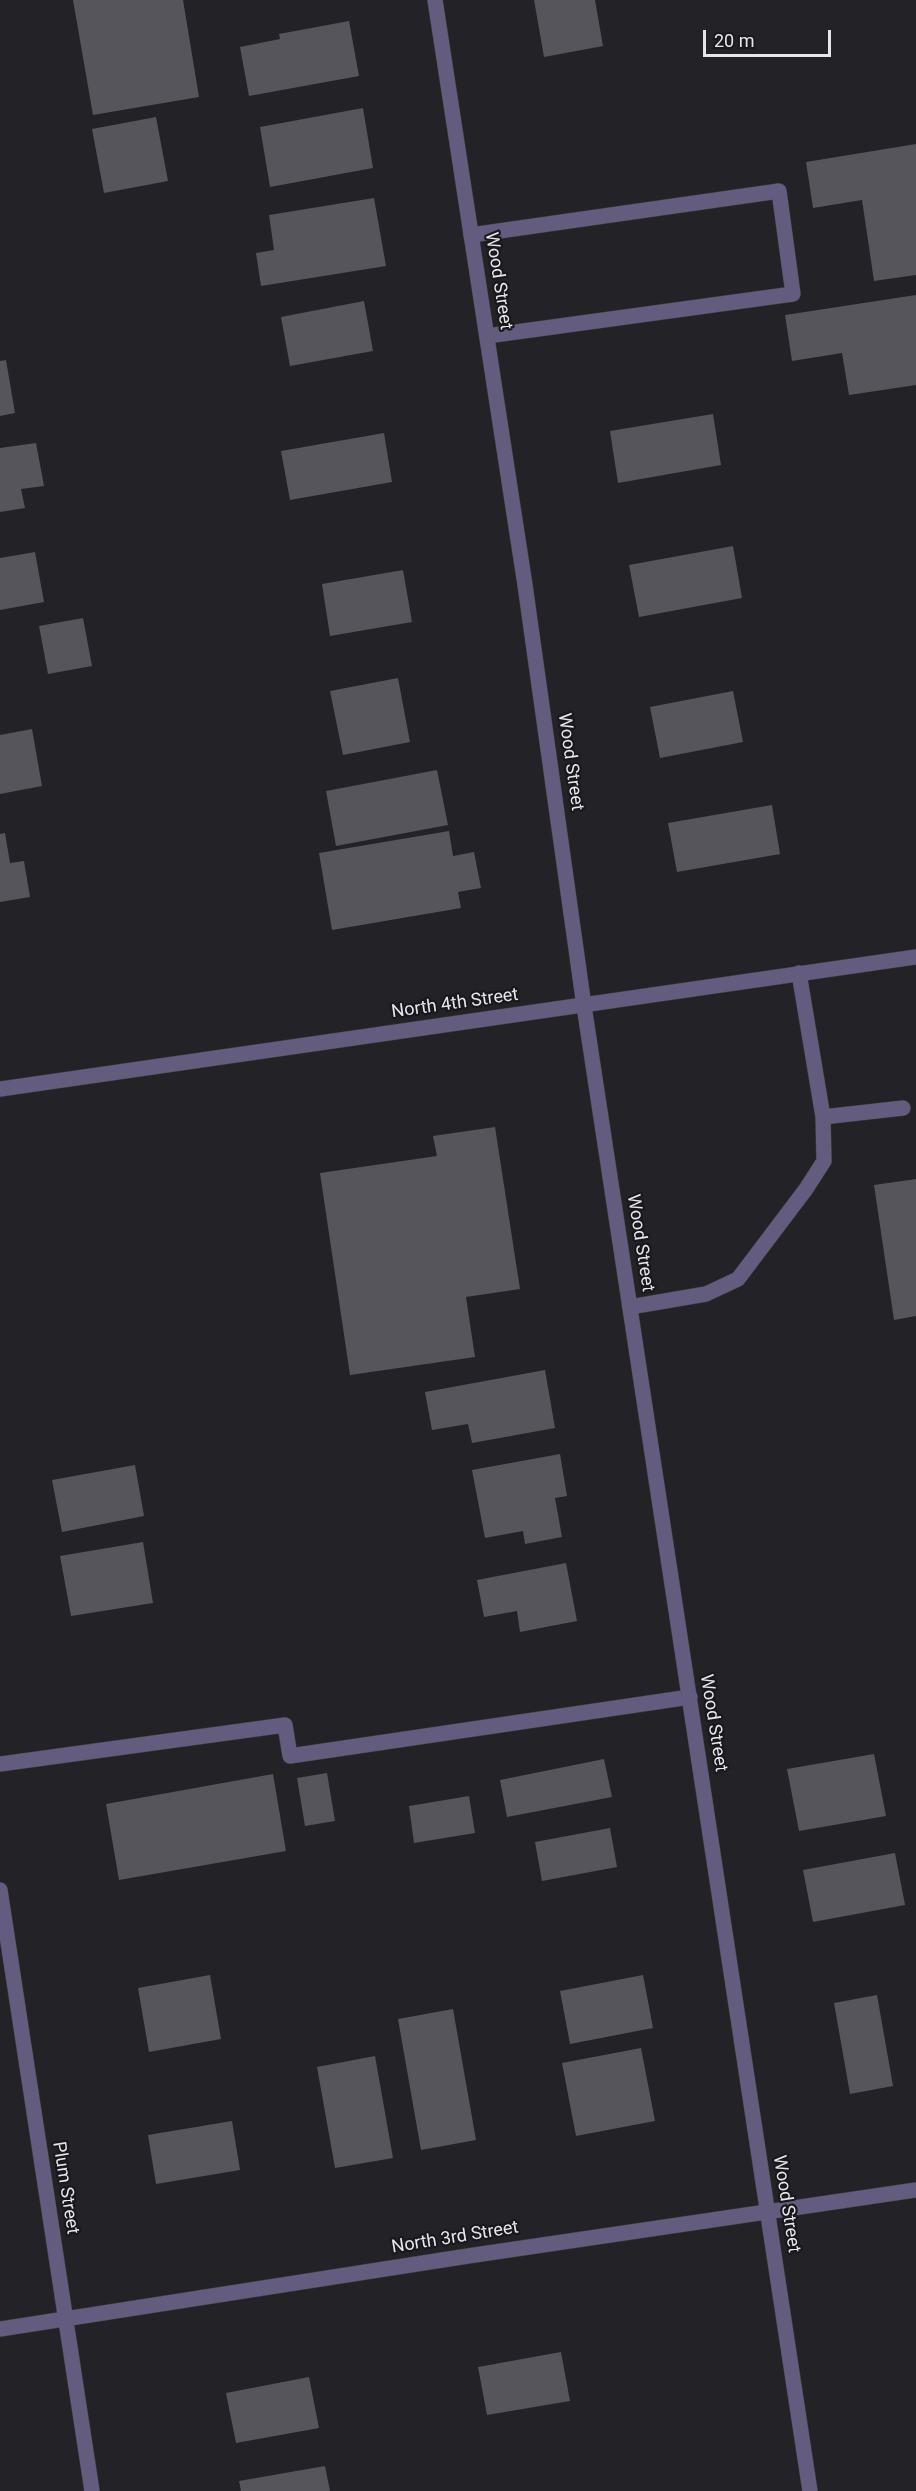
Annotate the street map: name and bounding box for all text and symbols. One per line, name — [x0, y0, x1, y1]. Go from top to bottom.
scale bar — [706, 18, 834, 56]
text: 20 m — [714, 30, 754, 51]
street label: Wood Street — [480, 231, 516, 331]
street label: Wood Street — [552, 712, 588, 812]
street label: North 4th Street — [390, 984, 520, 1024]
street label: Wood Street — [622, 1193, 658, 1293]
street label: Wood Street — [695, 1673, 731, 1773]
street label: Plum Street — [47, 2140, 83, 2236]
street label: Wood Street — [768, 2154, 804, 2254]
street label: North 3rd Street — [390, 2217, 520, 2259]

